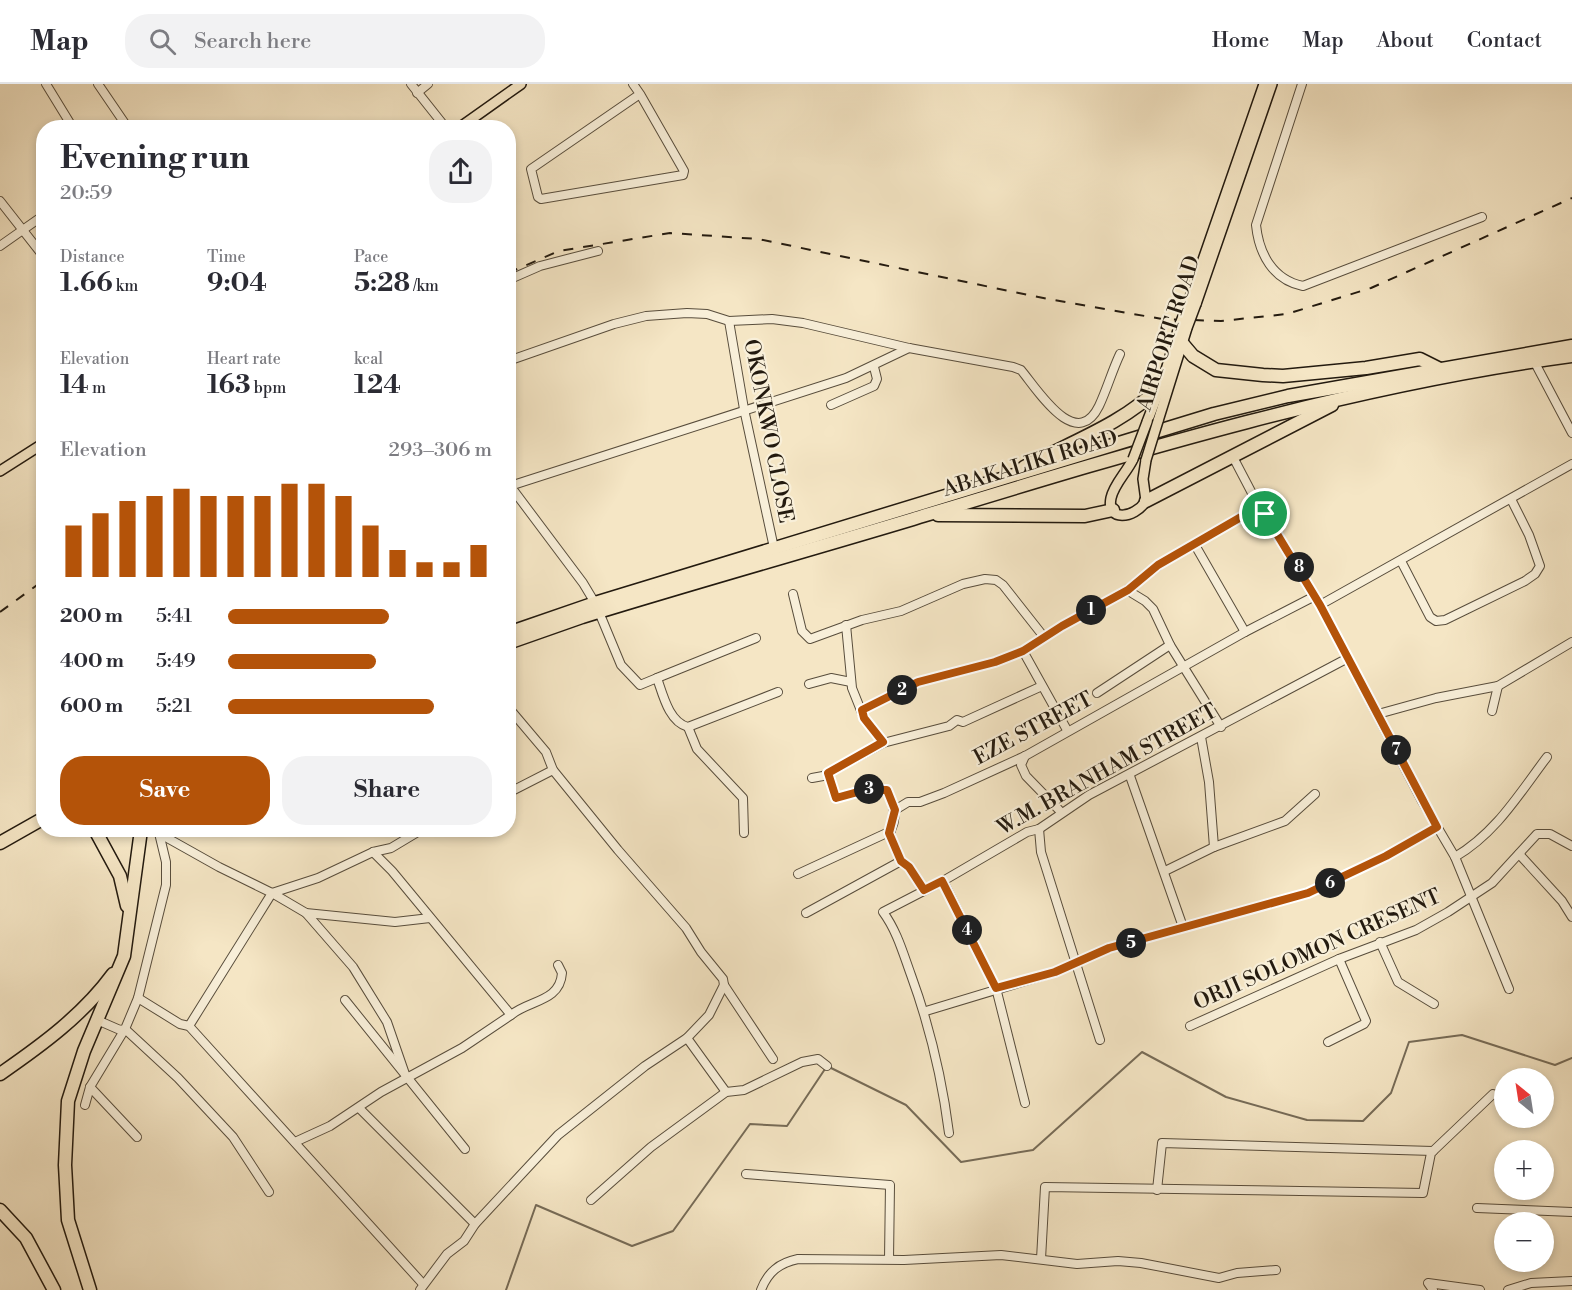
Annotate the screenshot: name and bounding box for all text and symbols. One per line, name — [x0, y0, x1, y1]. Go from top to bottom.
search box — [125, 14, 545, 68]
text: Map — [30, 24, 89, 59]
icon: search — [146, 25, 179, 58]
text: Search here — [194, 28, 311, 55]
text: Home — [1212, 28, 1269, 54]
text: Map — [1302, 28, 1344, 54]
text: About — [1377, 28, 1434, 54]
text: Contact — [1467, 28, 1542, 54]
text: Evening run — [60, 138, 249, 179]
button: share — [429, 140, 492, 203]
text: 20:59 — [60, 181, 112, 206]
text: Distance — [60, 247, 125, 267]
text: Time — [207, 247, 246, 267]
text: Pace — [354, 247, 388, 267]
street label: AIRPORT ROAD — [1131, 252, 1206, 415]
text: 1.66 — [60, 267, 113, 299]
text: 9:04 — [207, 267, 267, 299]
text: 5:28 — [354, 267, 410, 299]
text: km — [113, 276, 138, 296]
text: /km — [410, 276, 439, 296]
street label: OKONKWO CLOSE — [737, 337, 799, 525]
text: Elevation — [60, 349, 129, 369]
text: Heart rate — [207, 349, 281, 369]
text: kcal — [354, 349, 383, 369]
text: 14 — [60, 369, 89, 401]
text: 163 — [207, 369, 251, 401]
text: 124 — [354, 369, 401, 401]
text: m — [89, 378, 106, 398]
text: bpm — [251, 378, 286, 398]
street label: ABAKALIKI ROAD — [939, 425, 1121, 503]
text: Elevation — [60, 438, 147, 463]
text: 293–306 m — [389, 438, 492, 463]
pin — [1239, 488, 1290, 539]
icon: arrive — [1248, 497, 1281, 530]
pin: 8 — [1284, 552, 1314, 582]
text: 8 — [1294, 557, 1304, 577]
pin: 1 — [1076, 595, 1106, 625]
text: 1 — [1087, 600, 1095, 620]
text: 200 m — [60, 604, 123, 629]
text: 5:41 — [156, 604, 192, 629]
text: 400 m — [60, 649, 124, 674]
text: 5:49 — [156, 649, 196, 674]
pin: 2 — [887, 675, 917, 705]
text: 2 — [897, 680, 907, 700]
street label: EZE STREET — [969, 686, 1098, 771]
text: 600 m — [60, 694, 123, 719]
text: 5:21 — [156, 694, 192, 719]
street label: W.M. BRANHAM STREET — [992, 698, 1222, 842]
pin: 7 — [1381, 735, 1411, 765]
text: 7 — [1391, 740, 1401, 760]
button: Save — [60, 756, 270, 825]
button: Share — [282, 756, 492, 825]
pin: 3 — [854, 774, 884, 804]
text: 3 — [864, 779, 874, 799]
pin: 6 — [1315, 868, 1345, 898]
text: 6 — [1325, 873, 1335, 893]
street label: ORJI SOLOMON CRESENT — [1190, 883, 1445, 1016]
pin: 4 — [952, 915, 982, 945]
text: 4 — [962, 920, 972, 940]
pin: 5 — [1116, 928, 1146, 958]
text: 5 — [1126, 933, 1136, 953]
north arrow — [1494, 1068, 1554, 1128]
map controls — [1494, 1068, 1554, 1272]
button: + — [1494, 1140, 1554, 1200]
button: − — [1494, 1212, 1554, 1272]

